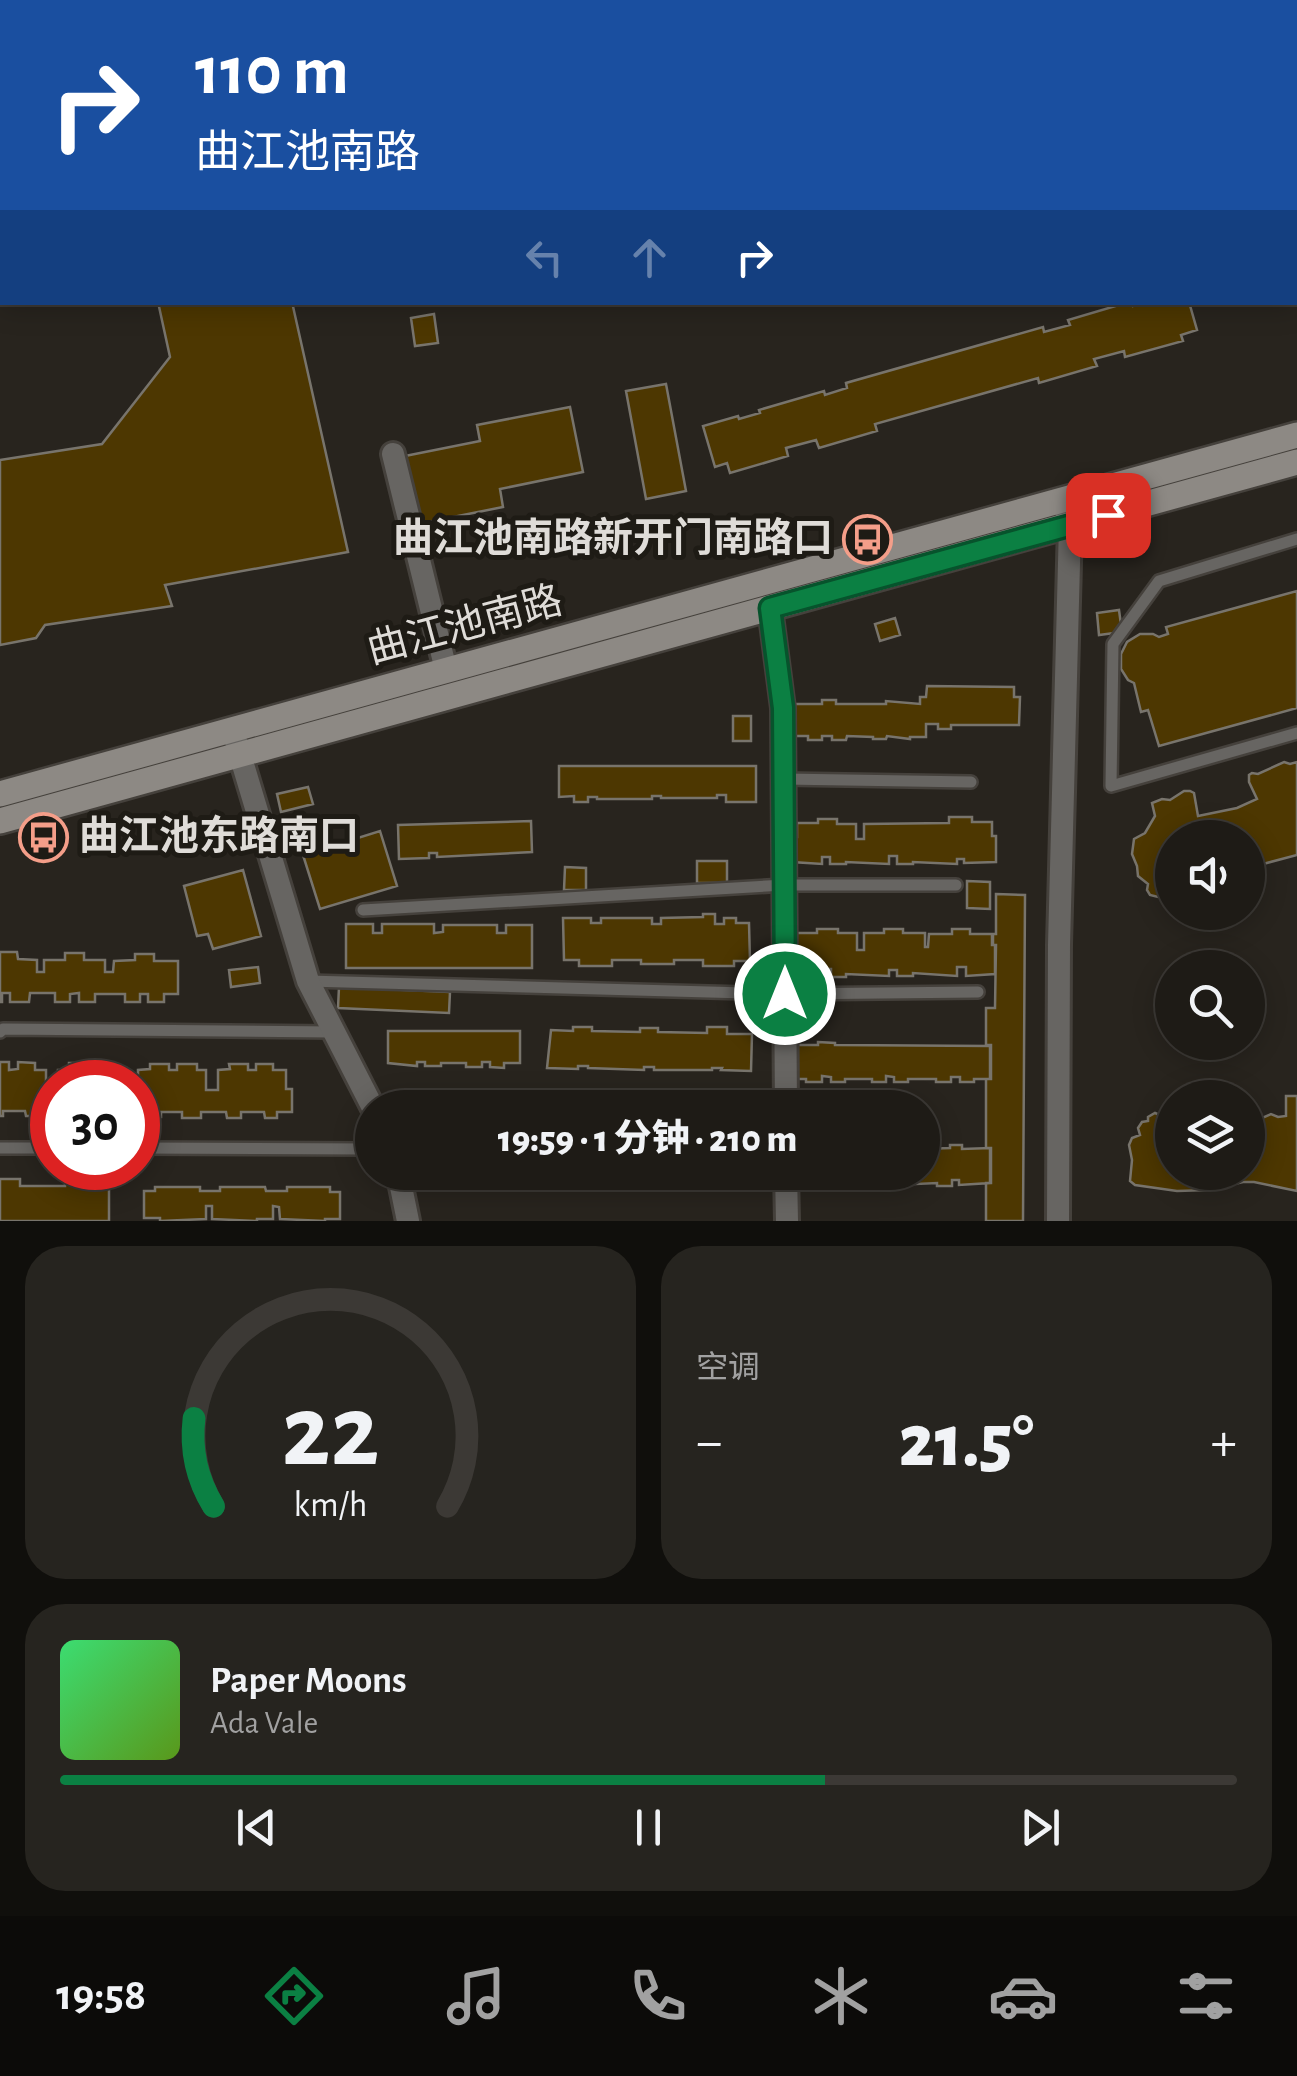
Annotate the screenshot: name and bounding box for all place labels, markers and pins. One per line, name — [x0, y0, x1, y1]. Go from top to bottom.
pin — [1066, 473, 1151, 558]
bus stop icon: 曲江池南路新开门南路口 — [842, 513, 894, 565]
place label: 曲江池南路新开门南路口 — [393, 516, 833, 559]
bus stop icon: 曲江池东路南口 — [18, 811, 70, 863]
place label: 曲江池东路南口 — [79, 814, 359, 857]

